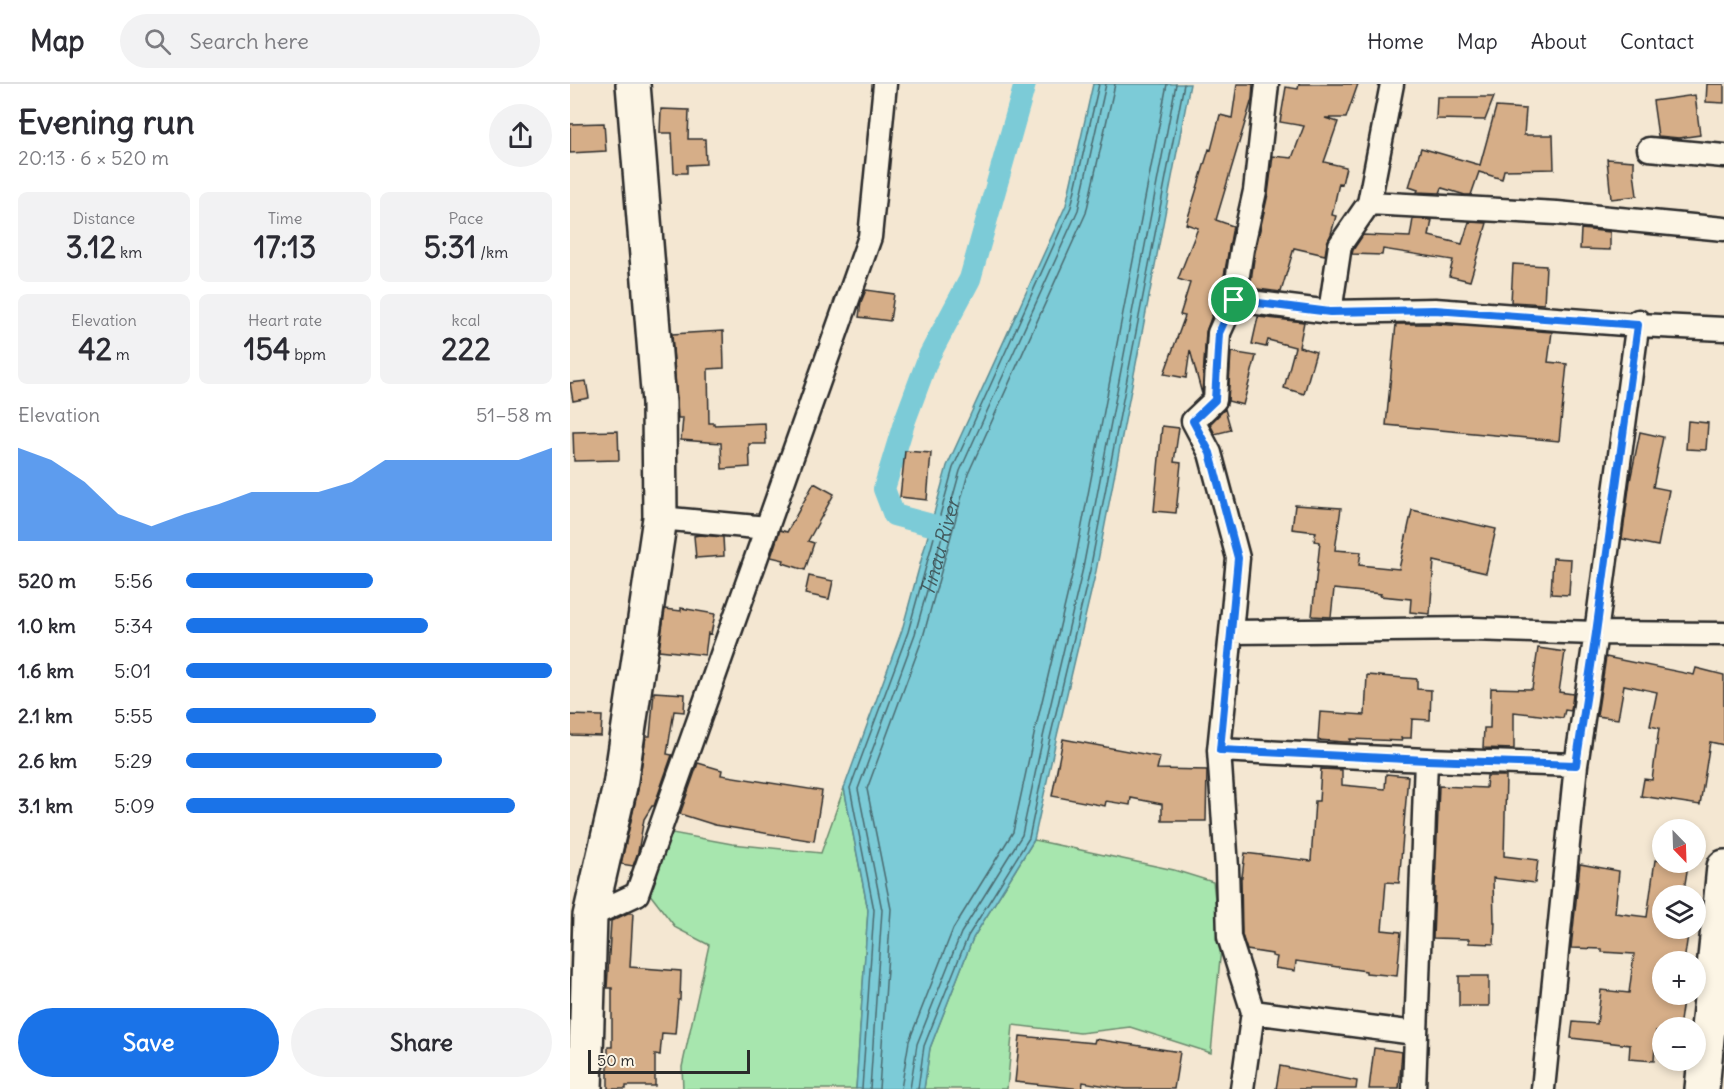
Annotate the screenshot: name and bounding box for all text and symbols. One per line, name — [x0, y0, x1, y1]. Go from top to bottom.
search box — [120, 14, 540, 68]
text: Map — [30, 23, 84, 59]
icon: search — [141, 25, 174, 58]
text: Search here — [189, 27, 309, 55]
text: Home — [1367, 28, 1424, 55]
text: Map — [1457, 28, 1498, 55]
text: About — [1531, 28, 1587, 55]
text: Contact — [1620, 28, 1694, 55]
text: Evening run — [18, 101, 194, 143]
button: share — [489, 104, 552, 167]
text: 20:13 · 6 × 520 m — [18, 145, 169, 170]
text: Distance — [73, 208, 135, 228]
text: Time — [268, 208, 302, 228]
text: Pace — [449, 208, 483, 228]
text: 3.12 — [66, 228, 116, 266]
text: 17:13 — [254, 228, 316, 266]
text: 5:31 — [424, 228, 476, 266]
text: km — [116, 242, 142, 262]
text: /km — [476, 242, 508, 262]
pin — [1208, 274, 1259, 325]
icon: arrive — [1217, 283, 1250, 316]
text: Elevation — [71, 310, 137, 330]
text: Heart rate — [248, 310, 322, 330]
text: kcal — [452, 310, 480, 330]
text: 42 — [78, 330, 112, 368]
text: 154 — [244, 330, 290, 368]
text: 222 — [441, 330, 491, 368]
text: m — [112, 344, 130, 364]
text: bpm — [290, 344, 326, 364]
text: Elevation — [18, 402, 100, 427]
text: 51–58 m — [476, 402, 552, 427]
water label: Tinau River — [914, 493, 965, 599]
text: 520 m — [18, 568, 76, 593]
text: 5:56 — [114, 568, 153, 593]
text: 1.0 km — [18, 613, 76, 638]
text: 5:34 — [114, 613, 153, 638]
text: 1.6 km — [18, 658, 74, 683]
text: 5:01 — [114, 658, 151, 683]
text: 2.1 km — [18, 703, 73, 728]
text: 5:55 — [114, 703, 153, 728]
text: 2.6 km — [18, 748, 77, 773]
text: 5:29 — [114, 748, 152, 773]
text: 3.1 km — [18, 793, 73, 818]
text: 5:09 — [114, 793, 155, 818]
north arrow — [1652, 819, 1706, 873]
map controls — [1652, 819, 1706, 1071]
button: layers — [1652, 885, 1706, 939]
button: + — [1652, 951, 1706, 1005]
button: Save — [18, 1008, 279, 1077]
button: Share — [291, 1008, 552, 1077]
button: − — [1652, 1017, 1706, 1071]
scale bar — [588, 1047, 750, 1074]
text: 50 m — [597, 1050, 635, 1070]

